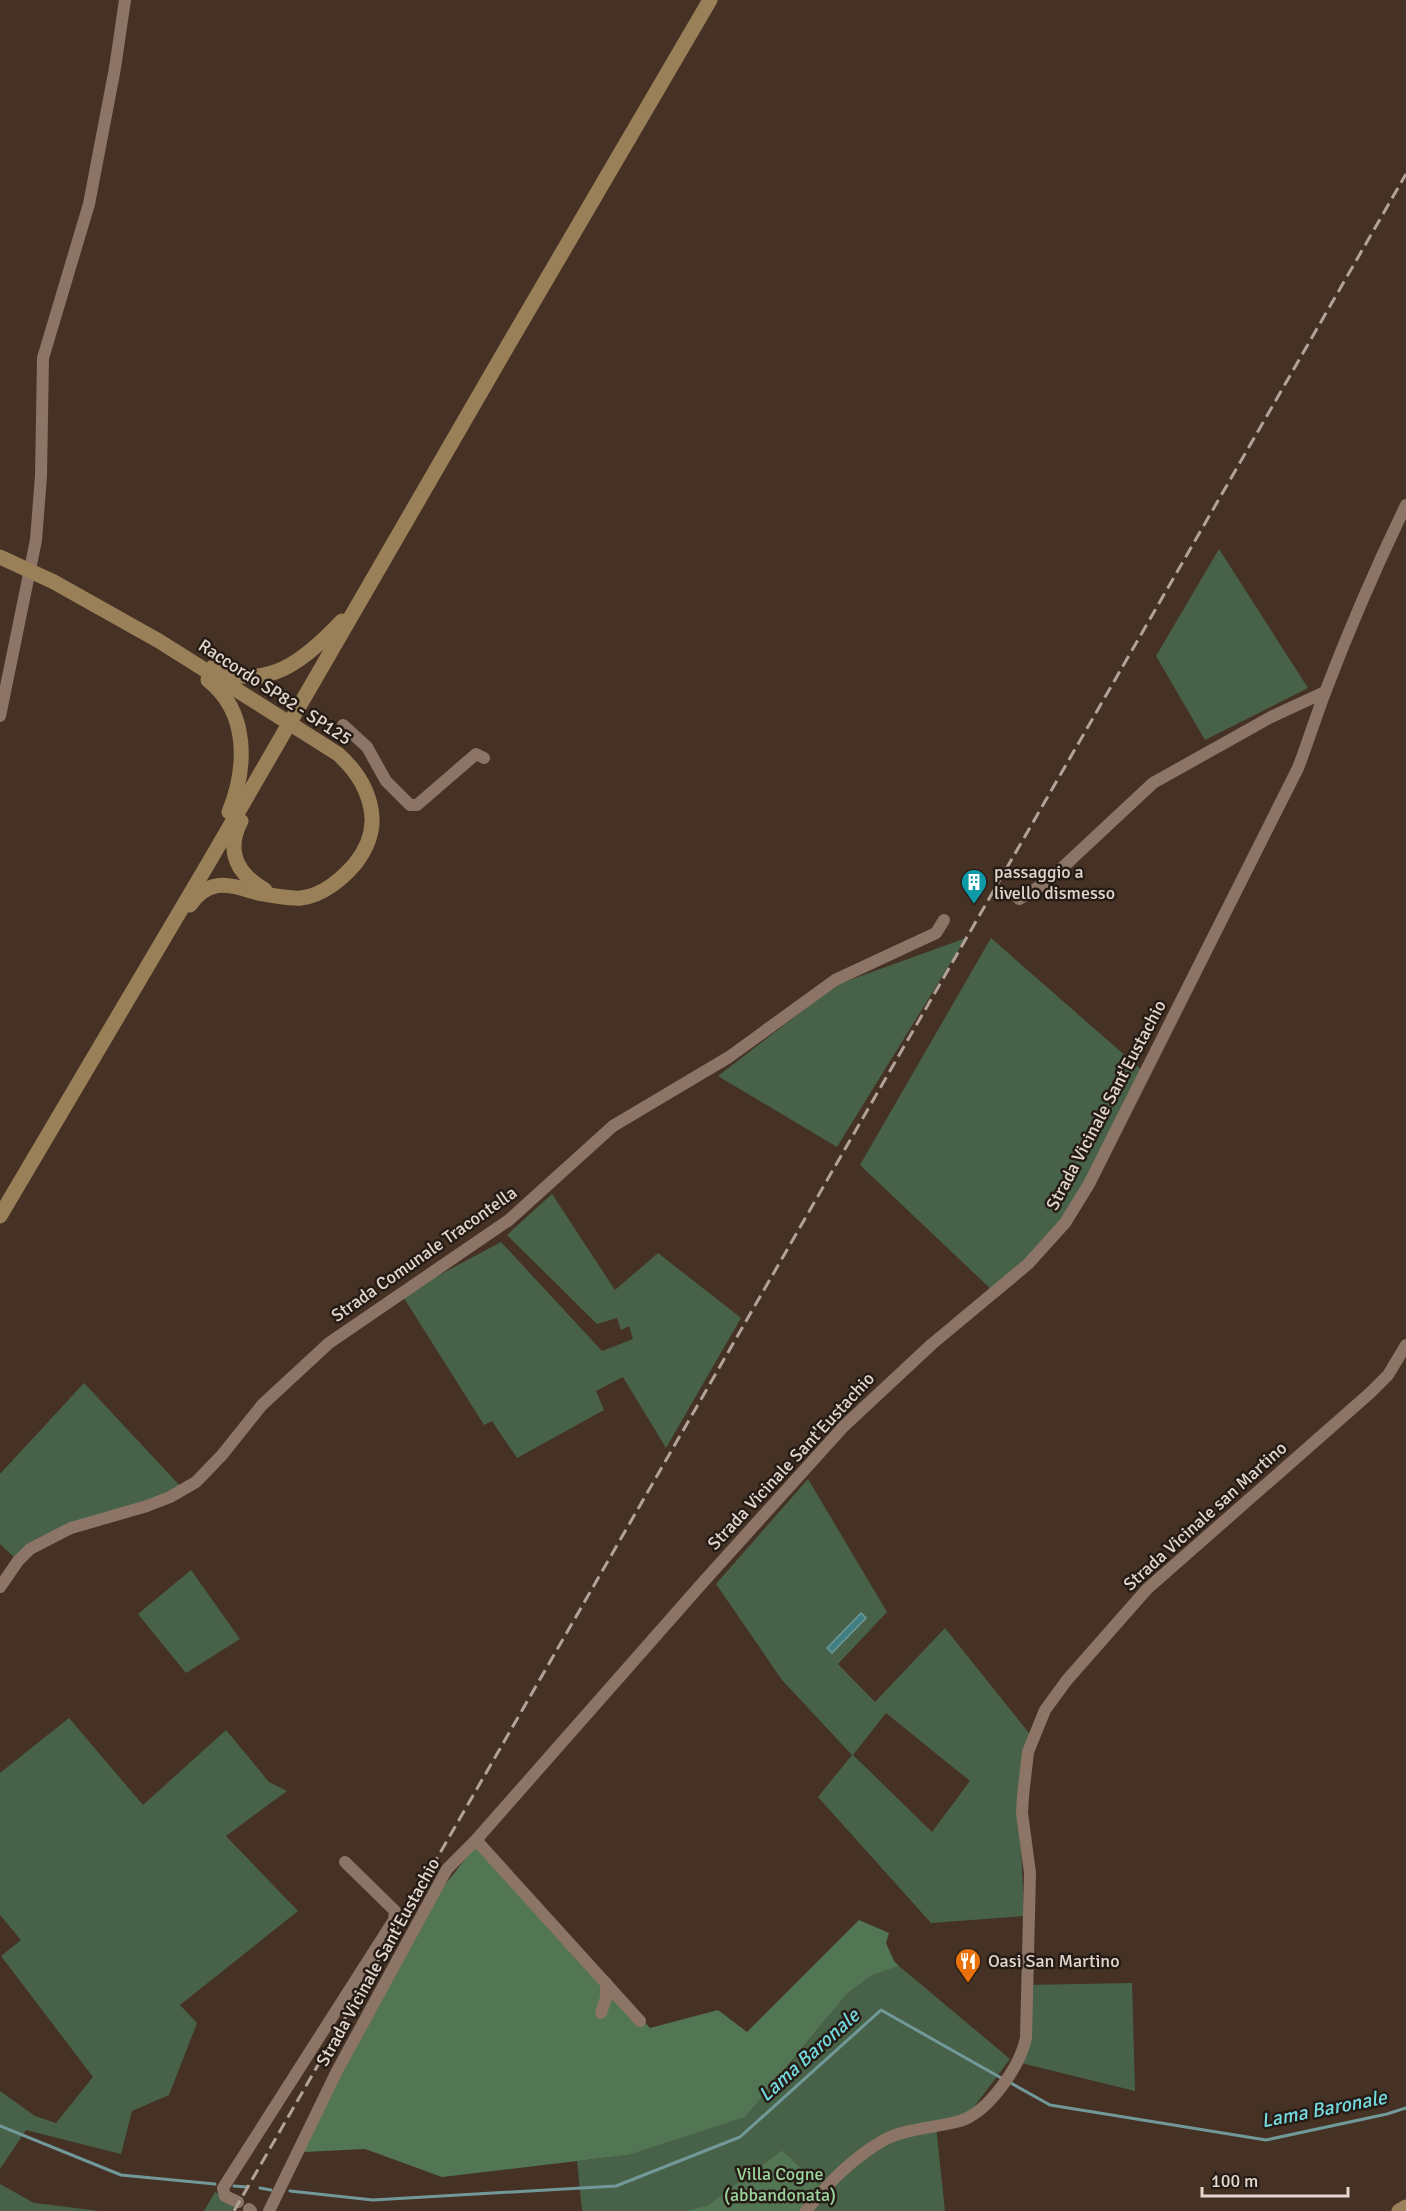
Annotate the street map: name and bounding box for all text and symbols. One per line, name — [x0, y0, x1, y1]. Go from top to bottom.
street label: Raccordo SP82 - SP125 — [194, 634, 356, 750]
place label: passaggio a livello dismesso — [994, 861, 1115, 904]
building icon: passaggio a livello dismesso — [959, 867, 989, 905]
street label: Strada Vicinale Sant'Eustachio — [1041, 996, 1171, 1214]
street label: Strada Comunale Tracontella — [327, 1181, 521, 1327]
street label: Strada Vicinale Sant'Eustachio — [703, 1368, 879, 1554]
street label: Strada Vicinale san Martino — [1119, 1437, 1291, 1595]
street label: Strada Vicinale Sant'Eustachio — [311, 1854, 445, 2070]
restaurant icon: Oasi San Martino — [953, 1946, 983, 1984]
place label: Oasi San Martino — [988, 1950, 1120, 1972]
water label: Lama Baronale — [753, 2002, 865, 2107]
water label: Lama Baronale — [1259, 2084, 1390, 2133]
scale bar — [1202, 2160, 1348, 2198]
park label: Villa Cogne (abbandonata) — [724, 2163, 836, 2206]
text: 100 m — [1211, 2170, 1258, 2192]

